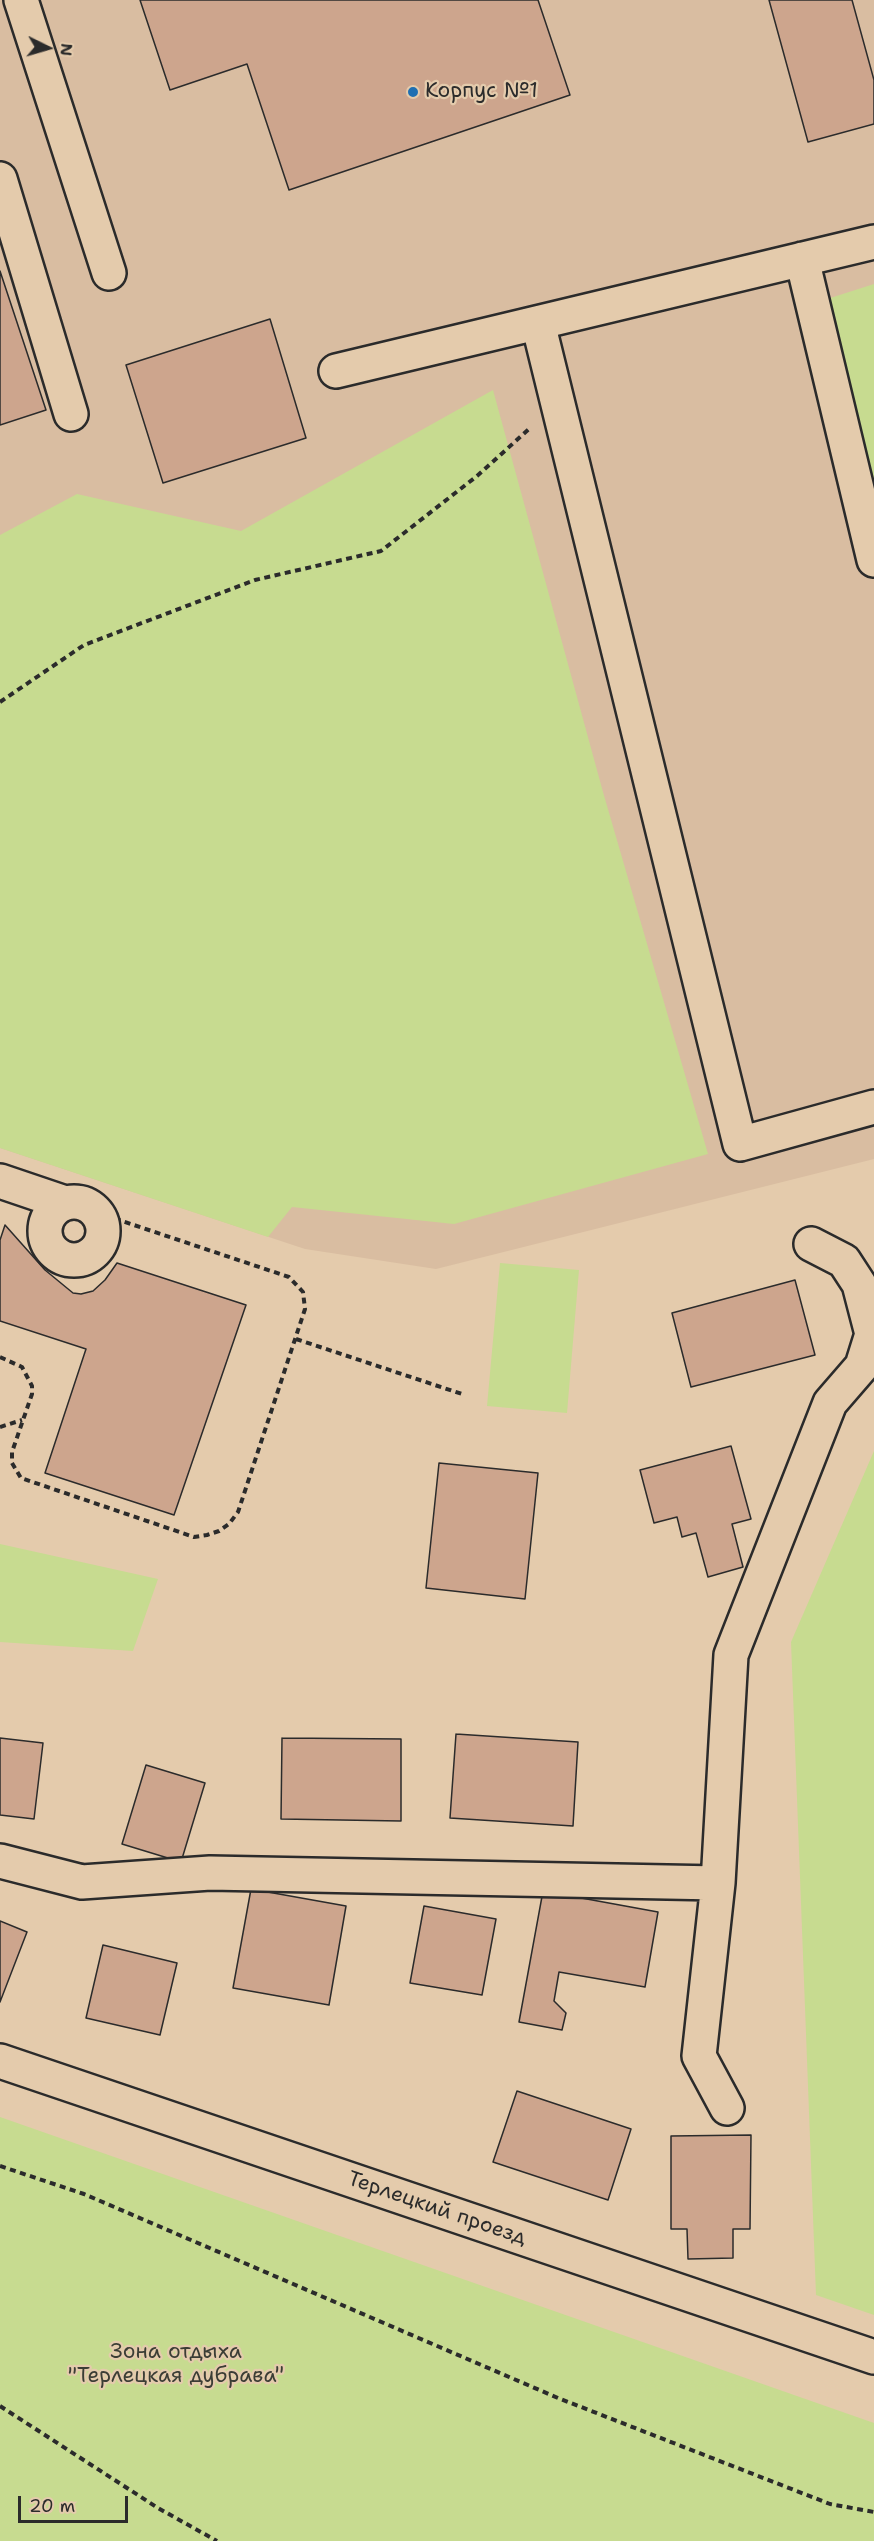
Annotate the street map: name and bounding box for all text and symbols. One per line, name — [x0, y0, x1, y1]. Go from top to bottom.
north arrow — [18, 18, 78, 78]
text: N — [55, 42, 77, 57]
place label: Корпус №1 — [425, 79, 538, 105]
marker: Корпус №1 — [406, 85, 420, 99]
street label: Терлецкий проезд — [344, 2167, 530, 2251]
park label: Зона отдыха "Терлецкая дубрава" — [68, 2340, 284, 2390]
scale bar — [21, 2484, 130, 2522]
text: 20 m — [29, 2494, 75, 2518]

